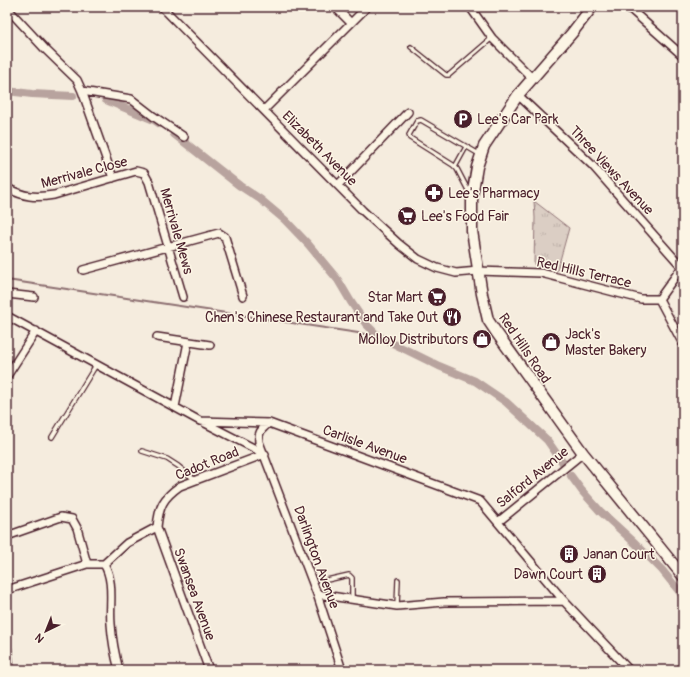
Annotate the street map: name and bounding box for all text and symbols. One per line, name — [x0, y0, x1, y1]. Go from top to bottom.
street label: Elizabeth Avenue — [279, 107, 361, 189]
parking icon: Lee's Car Park — [452, 108, 474, 130]
place label: Lee's Car Park — [477, 111, 559, 128]
street label: Three Views Avenue — [566, 122, 657, 218]
street label: Merrivale Close — [39, 153, 129, 192]
pharmacy icon: Lee's Pharmacy — [423, 182, 445, 204]
place label: Lee's Pharmacy — [448, 185, 540, 202]
street label: Merrivale Mews — [156, 186, 197, 277]
supermarket icon: Lee's Food Fair — [396, 205, 418, 227]
place label: Lee's Food Fair — [421, 208, 509, 225]
street label: Red Hills Terrace — [535, 253, 633, 292]
supermarket icon: Star Mart — [426, 286, 448, 308]
place label: Star Mart — [367, 289, 423, 306]
restaurant icon: Chen's Chinese Restaurant and Take Out — [441, 306, 463, 328]
place label: Chen's Chinese Restaurant and Take Out — [205, 309, 438, 326]
street label: Red Hills Road — [495, 310, 554, 387]
place label: Jack's Master Bakery — [565, 326, 647, 359]
shop icon: Molloy Distributors — [471, 328, 493, 350]
place label: Molloy Distributors — [358, 331, 469, 348]
shop icon: Jack's Master Bakery — [540, 331, 562, 353]
street label: Carlisle Avenue — [320, 421, 409, 468]
street label: Cadot Road — [173, 443, 242, 484]
street label: Salford Avenue — [493, 443, 572, 512]
street label: Darlington Avenue — [290, 504, 343, 611]
building icon: Janan Court — [558, 543, 580, 565]
street label: Swansea Avenue — [170, 546, 219, 643]
place label: Janan Court — [583, 546, 655, 563]
building icon: Dawn Court — [586, 563, 608, 585]
place label: Dawn Court — [513, 566, 583, 583]
north arrow — [26, 611, 66, 651]
text: N — [32, 630, 47, 645]

